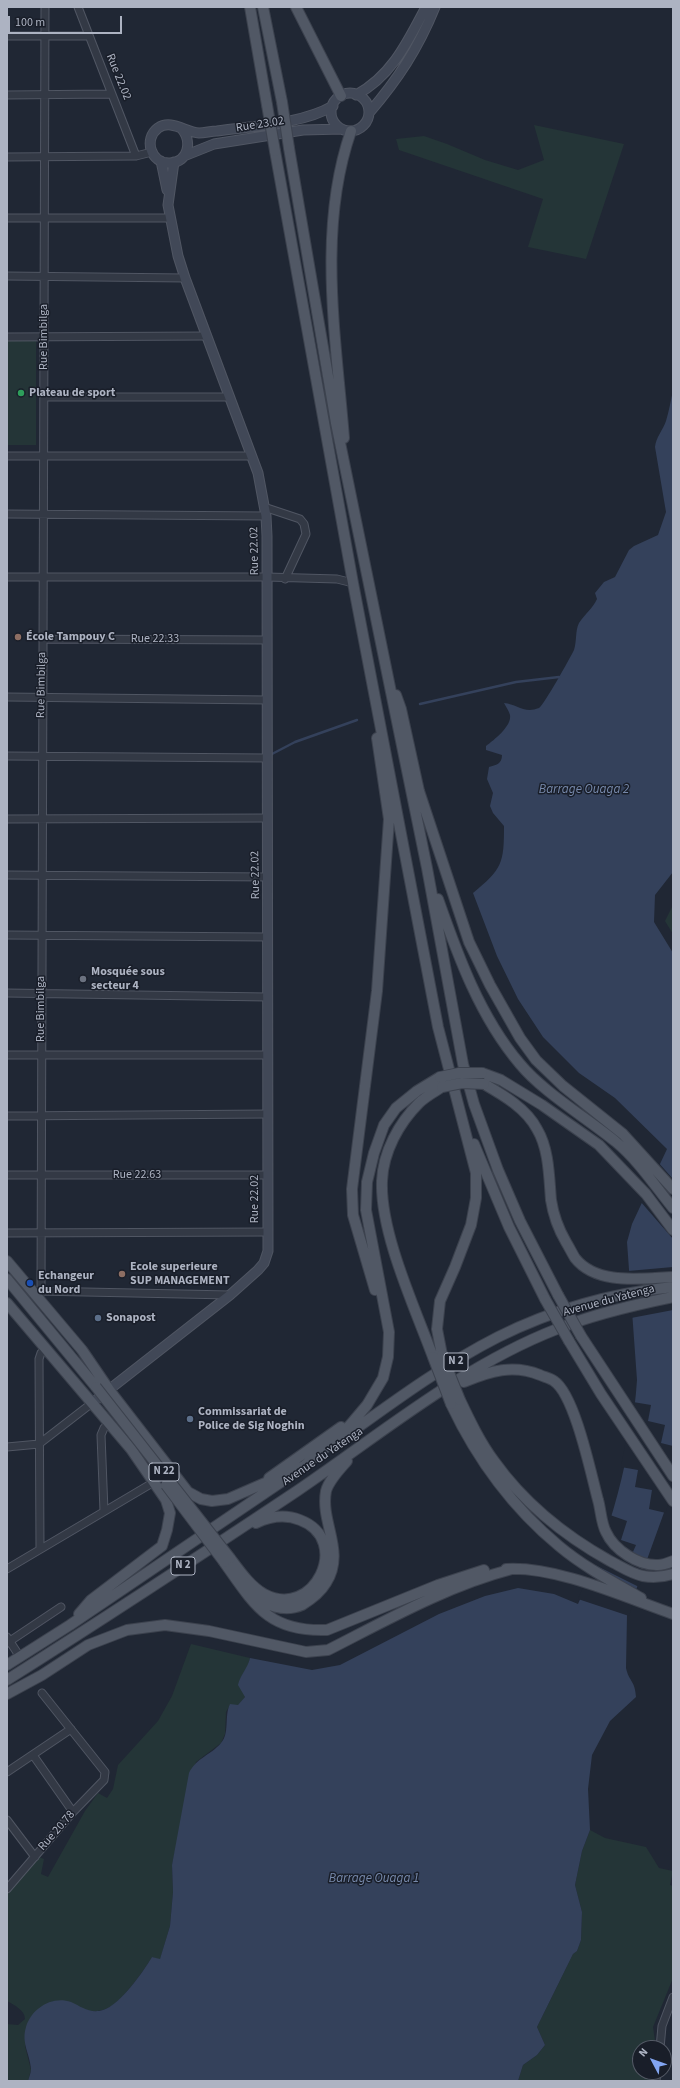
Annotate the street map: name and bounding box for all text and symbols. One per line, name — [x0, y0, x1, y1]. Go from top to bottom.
scale bar — [10, 8, 124, 34]
text: 100 m — [15, 14, 45, 31]
street label: Rue 22.02 — [102, 52, 134, 102]
street label: Rue 23.02 — [235, 114, 285, 136]
street label: Rue Bimbilga — [37, 304, 51, 370]
place label: Plateau de sport — [29, 386, 115, 400]
marker: Plateau de sport — [16, 388, 26, 398]
street label: Rue 22.02 — [247, 527, 263, 575]
place label: École Tampouy C — [26, 630, 115, 644]
marker: École Tampouy C — [13, 632, 23, 642]
street label: Rue 22.33 — [131, 632, 179, 646]
street label: Rue Bimbilga — [34, 652, 50, 718]
water label: Barrage Ouaga 2 — [539, 782, 629, 798]
street label: Rue 22.02 — [248, 851, 264, 899]
place label: Mosquée sous secteur 4 — [91, 965, 165, 993]
marker: Mosquée sous secteur 4 — [78, 974, 88, 984]
street label: Rue Bimbilga — [34, 976, 48, 1042]
street label: Rue 22.63 — [113, 1168, 161, 1182]
street label: Rue 22.02 — [248, 1175, 262, 1223]
place label: Ecole superieure SUP MANAGEMENT — [130, 1260, 230, 1288]
place label: Echangeur du Nord — [38, 1269, 94, 1297]
marker: Ecole superieure SUP MANAGEMENT — [117, 1269, 127, 1279]
marker: Echangeur du Nord — [25, 1278, 35, 1288]
street label: Avenue du Yatenga — [562, 1282, 656, 1320]
place label: Sonapost — [106, 1311, 156, 1325]
marker: Sonapost — [93, 1313, 103, 1323]
road number: N 2 — [444, 1353, 468, 1371]
place label: Commissariat de Police de Sig Noghin — [198, 1405, 305, 1433]
marker: Commissariat de Police de Sig Noghin — [185, 1414, 195, 1424]
street label: Avenue du Yatenga — [280, 1425, 366, 1489]
road number: N 22 — [149, 1463, 179, 1481]
road number: N 2 — [171, 1557, 195, 1575]
street label: Rue 20.78 — [36, 1808, 78, 1854]
water label: Barrage Ouaga 1 — [329, 1871, 419, 1887]
north arrow — [632, 2040, 672, 2080]
text: N — [635, 2045, 651, 2060]

